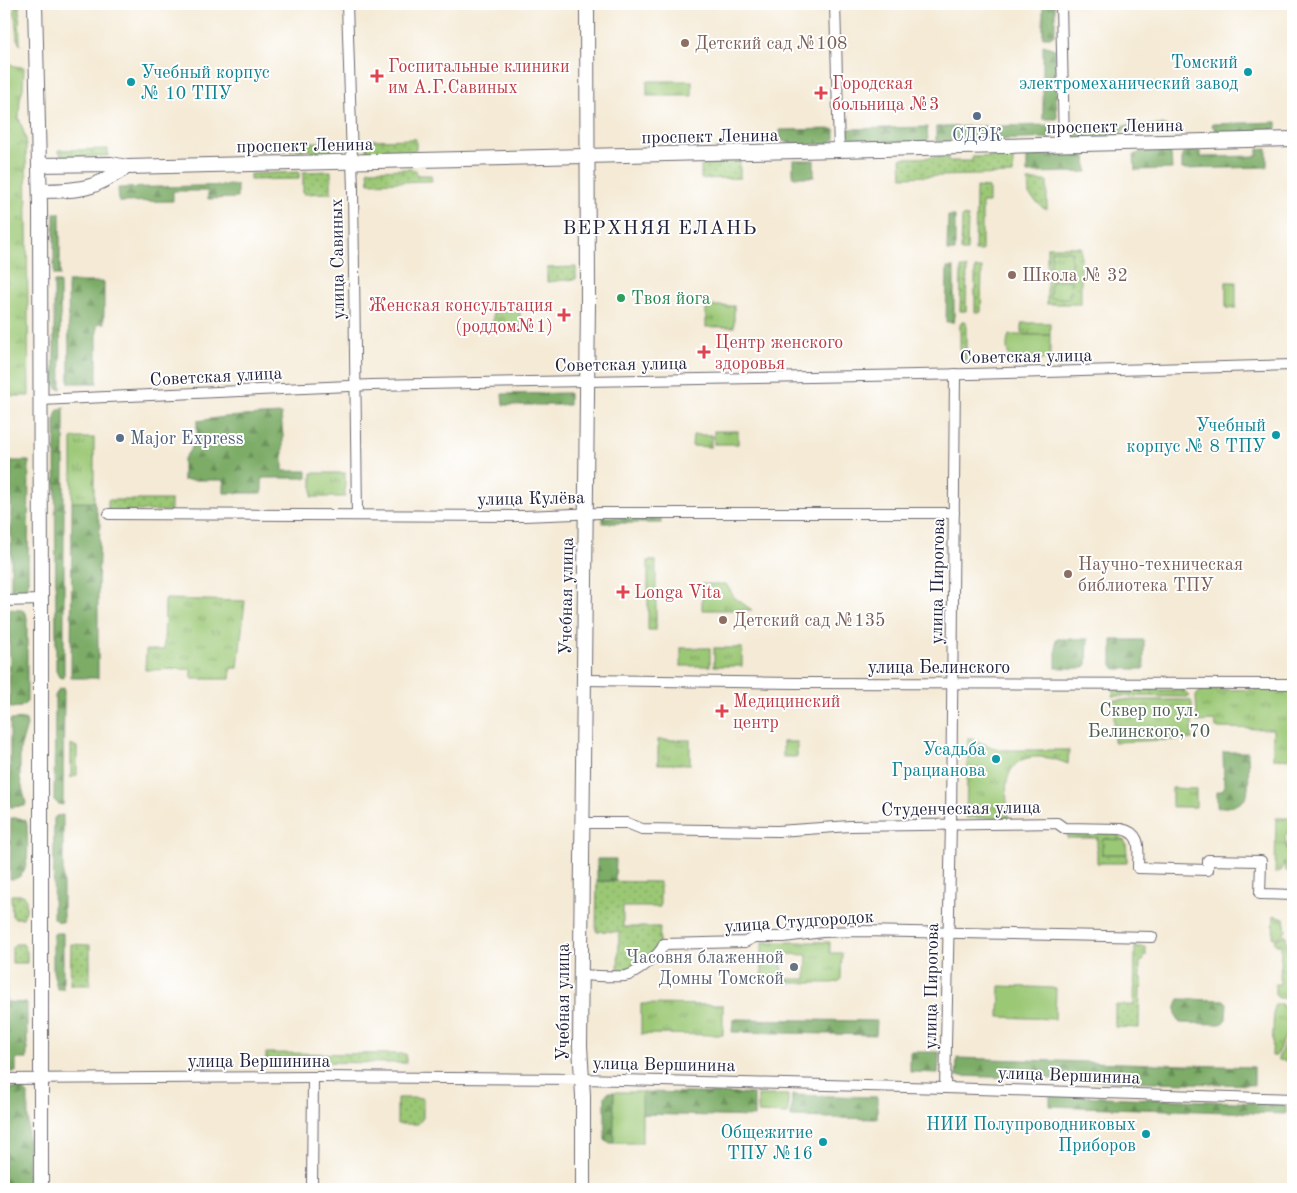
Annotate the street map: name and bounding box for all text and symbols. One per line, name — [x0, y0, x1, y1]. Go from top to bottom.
place label: Детский сад №108 — [695, 35, 848, 53]
marker: Детский сад №108 — [679, 37, 691, 49]
place label: Томский электромеханический завод — [1019, 54, 1238, 93]
place label: Госпитальные клиники им А.Г.Савиных — [388, 58, 570, 97]
place label: Учебный корпус № 10 ТПУ — [141, 64, 270, 103]
marker: Томский электромеханический завод — [1242, 66, 1254, 78]
marker: Госпитальные клиники им А.Г.Савиных — [370, 69, 384, 83]
place label: Городская больница №3 — [832, 75, 939, 114]
marker: Учебный корпус № 10 ТПУ — [125, 76, 137, 88]
marker: Городская больница №3 — [814, 86, 828, 100]
marker: СДЭК — [971, 110, 983, 122]
street label: проспект Ленина — [1046, 117, 1184, 137]
street label: проспект Ленина — [641, 127, 779, 147]
place label: СДЭК — [952, 127, 1002, 145]
street label: проспект Ленина — [236, 136, 374, 156]
street label: улица Савиных — [328, 198, 348, 320]
district label: ВЕРХНЯЯ ЕЛАНЬ — [562, 219, 758, 239]
place label: Школа № 32 — [1022, 267, 1128, 285]
marker: Школа № 32 — [1006, 269, 1018, 281]
place label: Твоя йога — [631, 290, 711, 308]
marker: Твоя йога — [615, 292, 627, 304]
place label: Женская консультация (роддом№1) — [369, 297, 553, 336]
marker: Женская консультация (роддом№1) — [557, 308, 571, 322]
place label: Центр женского здоровья — [715, 334, 843, 373]
marker: Центр женского здоровья — [697, 345, 711, 359]
street label: Советская улица — [960, 347, 1093, 367]
street label: Советская улица — [555, 355, 688, 375]
street label: Советская улица — [149, 365, 283, 389]
place label: Учебный корпус № 8 ТПУ — [1127, 417, 1266, 456]
marker: Учебный корпус № 8 ТПУ — [1270, 429, 1282, 441]
place label: Major Express — [130, 430, 244, 448]
marker: Major Express — [114, 432, 126, 444]
street label: улица Кулёва — [477, 489, 585, 509]
street label: улица Пирогова — [928, 517, 948, 644]
street label: Учебная улица — [557, 537, 577, 655]
place label: Научно-техническая библиотека ТПУ — [1078, 556, 1243, 595]
marker: Научно-техническая библиотека ТПУ — [1062, 568, 1074, 580]
place label: Longa Vita — [634, 584, 722, 602]
marker: Longa Vita — [616, 585, 630, 599]
place label: Детский сад №135 — [733, 612, 886, 630]
marker: Детский сад №135 — [717, 614, 729, 626]
street label: улица Белинского — [868, 659, 1010, 677]
place label: Медицинский центр — [733, 693, 841, 732]
park label: Сквер по ул. Белинского, 70 — [1088, 702, 1210, 741]
marker: Медицинский центр — [715, 704, 729, 718]
place label: Усадьба Грацианова — [891, 741, 986, 780]
marker: Усадьба Грацианова — [990, 753, 1002, 765]
street label: Студенческая улица — [881, 799, 1041, 819]
street label: улица Студгородок — [724, 908, 874, 936]
street label: улица Пирогова — [922, 922, 942, 1049]
street label: Учебная улица — [555, 943, 573, 1061]
place label: Часовня блаженной Домны Томской — [626, 949, 784, 988]
marker: Часовня блаженной Домны Томской — [788, 961, 800, 973]
street label: улица Вершинина — [188, 1053, 331, 1071]
street label: улица Вершинина — [592, 1055, 736, 1075]
street label: улица Вершинина — [997, 1065, 1141, 1087]
place label: НИИ Полупроводниковых Приборов — [926, 1116, 1136, 1155]
place label: Общежитие ТПУ №16 — [720, 1124, 813, 1163]
marker: НИИ Полупроводниковых Приборов — [1140, 1128, 1152, 1140]
marker: Общежитие ТПУ №16 — [817, 1136, 829, 1148]

